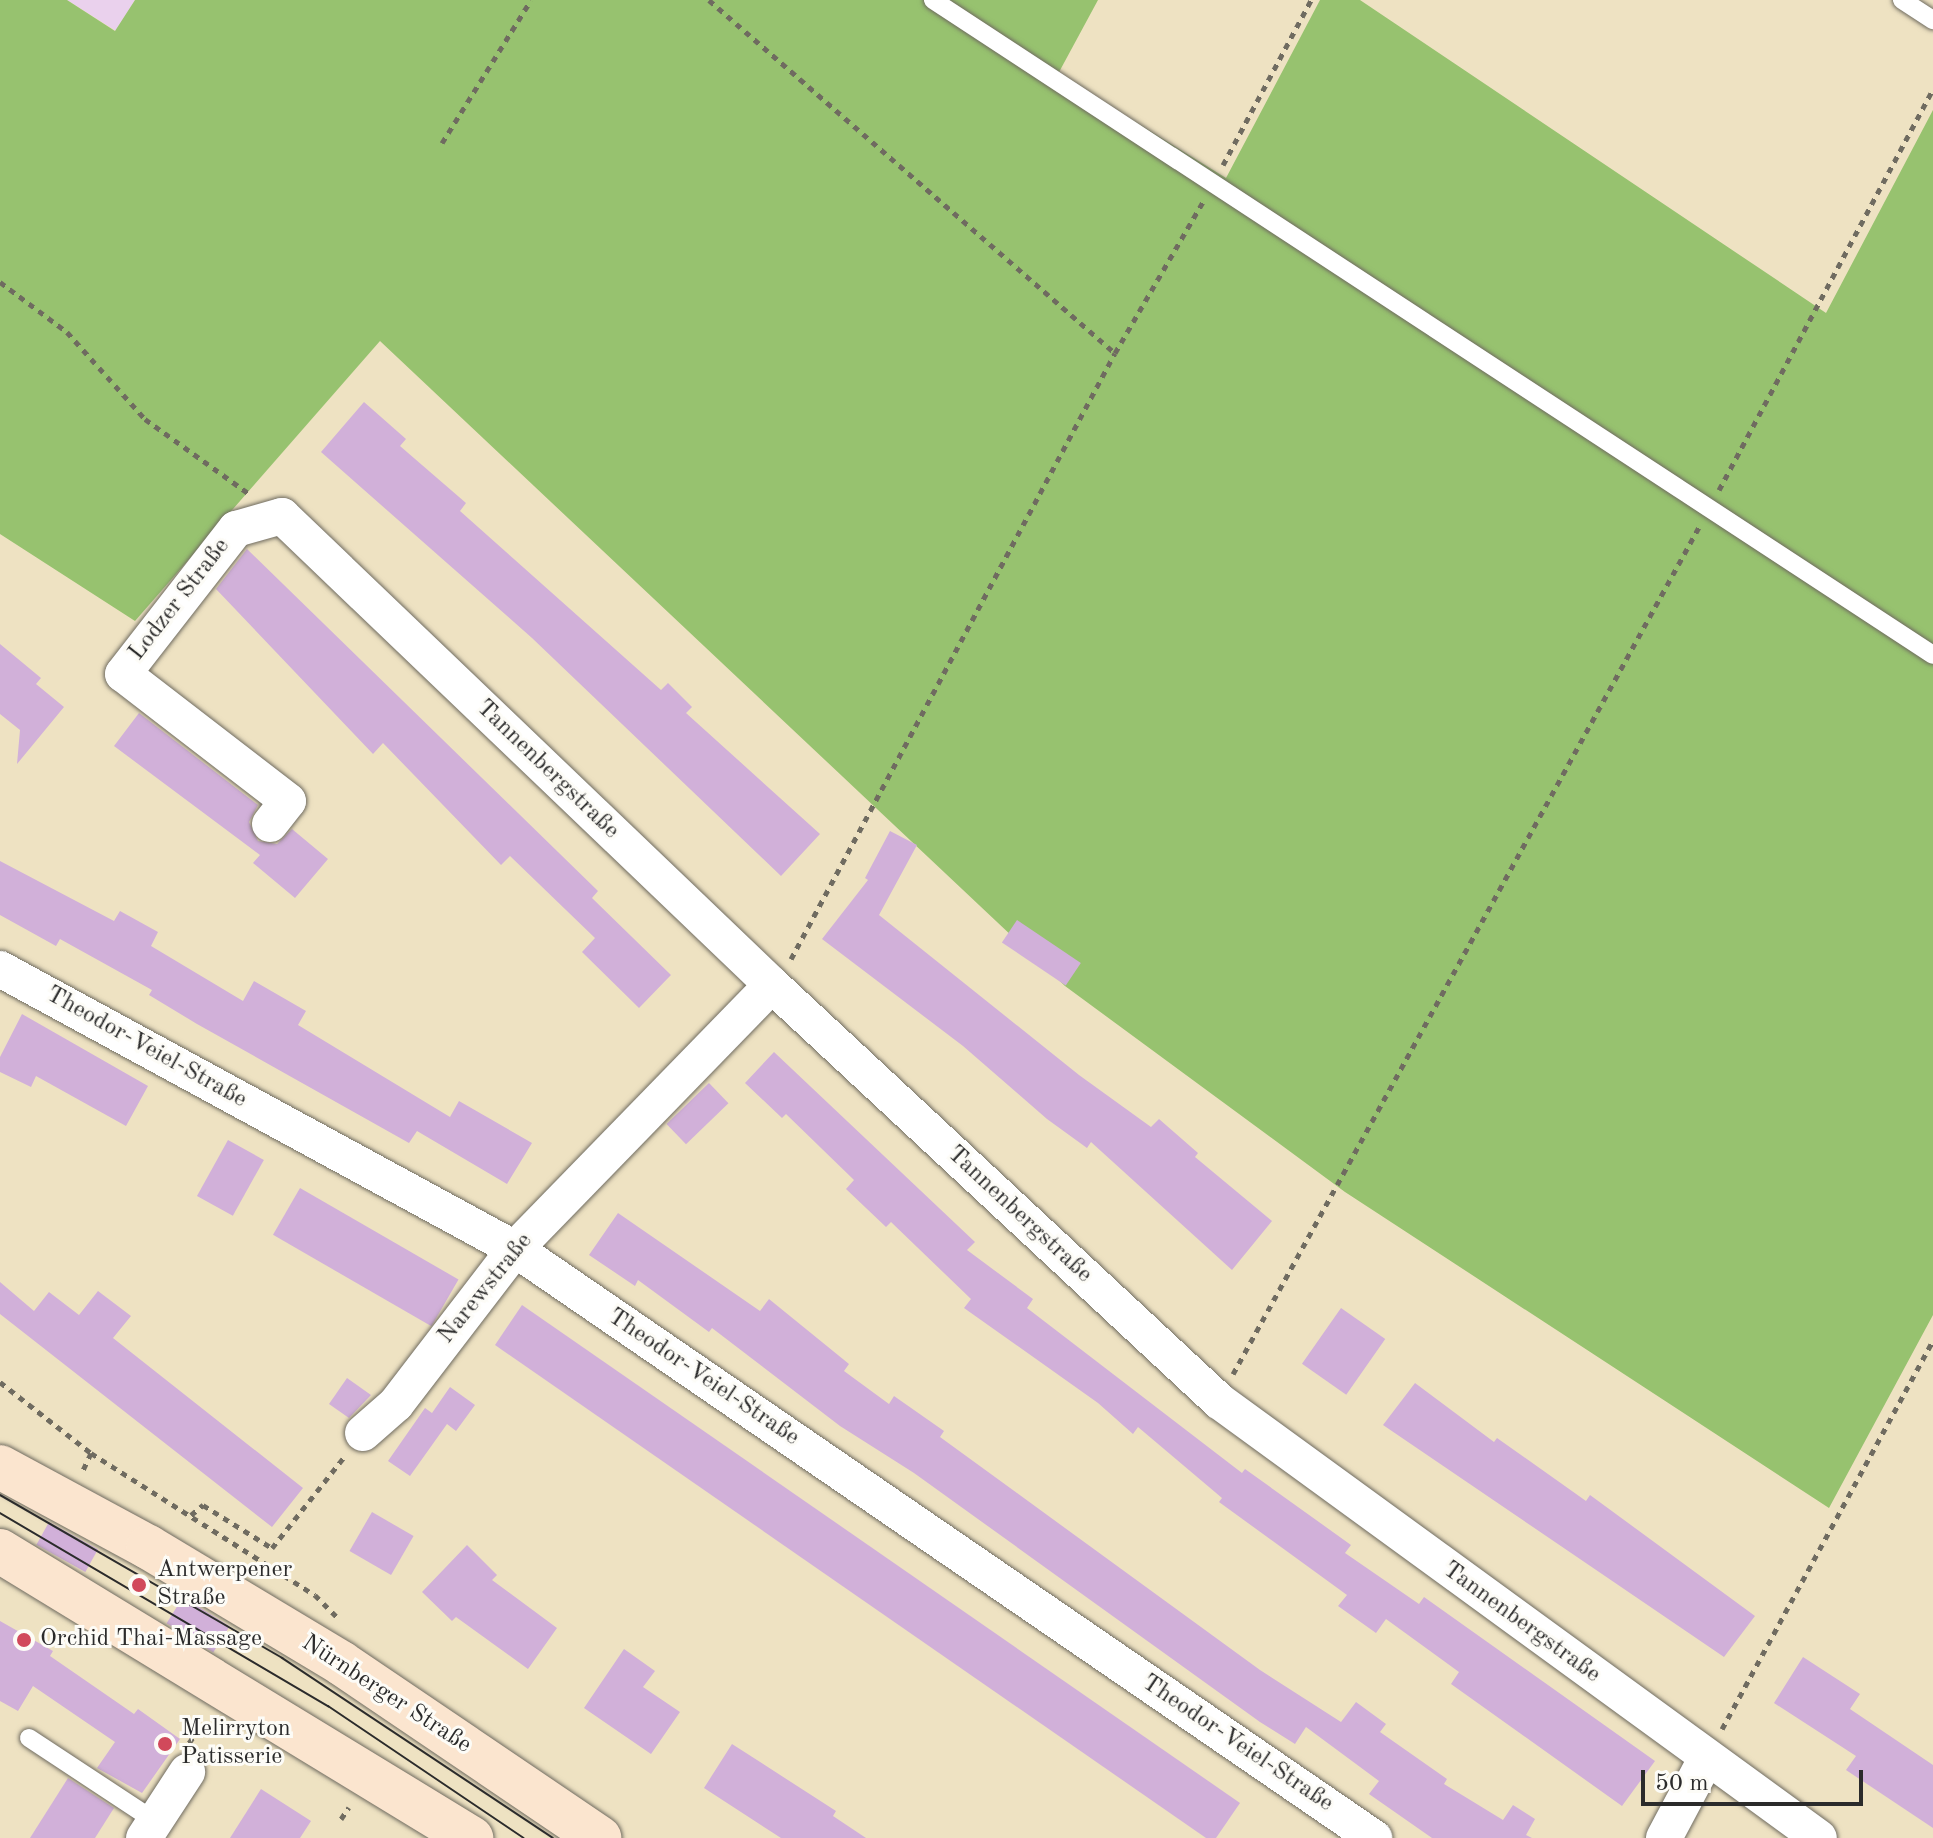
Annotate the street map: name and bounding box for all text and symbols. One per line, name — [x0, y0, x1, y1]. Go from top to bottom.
street label: Lodzer Straße — [123, 533, 237, 667]
street label: Tannenbergstraße — [469, 694, 625, 846]
street label: Theodor-Veiel-Straße — [41, 981, 251, 1115]
street label: Tannenbergstraße — [940, 1140, 1098, 1290]
street label: Narewstraße — [433, 1228, 539, 1350]
street label: Theodor-Veiel-Straße — [602, 1303, 804, 1453]
street label: Tannenbergstraße — [1437, 1556, 1605, 1690]
place label: Antwerpener Straße — [157, 1557, 292, 1613]
marker: Antwerpener Straße — [128, 1574, 150, 1596]
place label: Orchid Thai-Massage — [40, 1626, 262, 1654]
street label: Nürnberger Straße — [296, 1629, 476, 1761]
marker: Orchid Thai-Massage — [15, 1631, 33, 1649]
street label: Theodor-Veiel-Straße — [1136, 1669, 1338, 1819]
place label: Melirryton Patisserie — [181, 1716, 291, 1772]
marker: Melirryton Patisserie — [156, 1735, 174, 1753]
scale bar — [1645, 1754, 1867, 1804]
text: 50 m — [1655, 1772, 1709, 1796]

